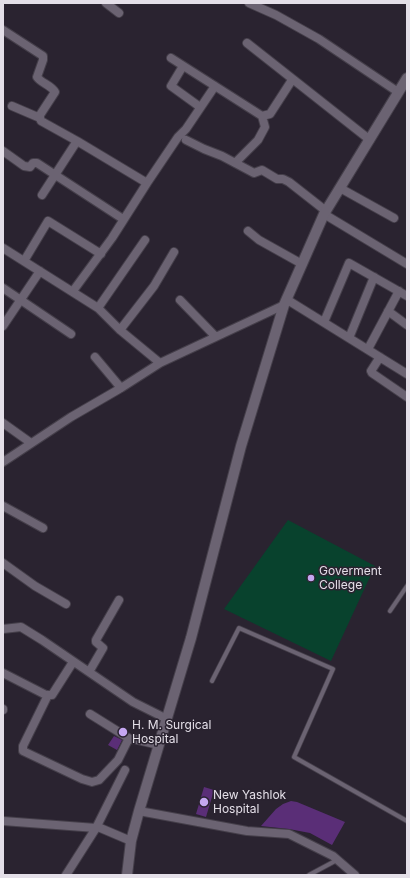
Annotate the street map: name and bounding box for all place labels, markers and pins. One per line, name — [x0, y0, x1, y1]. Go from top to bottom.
place label: Goverment College — [319, 564, 382, 592]
marker: Goverment College — [306, 573, 316, 583]
place label: H. M. Surgical Hospital — [132, 718, 211, 746]
marker: H. M. Surgical Hospital — [117, 726, 129, 738]
place label: New Yashlok Hospital — [213, 788, 286, 816]
marker: New Yashlok Hospital — [198, 796, 210, 808]

